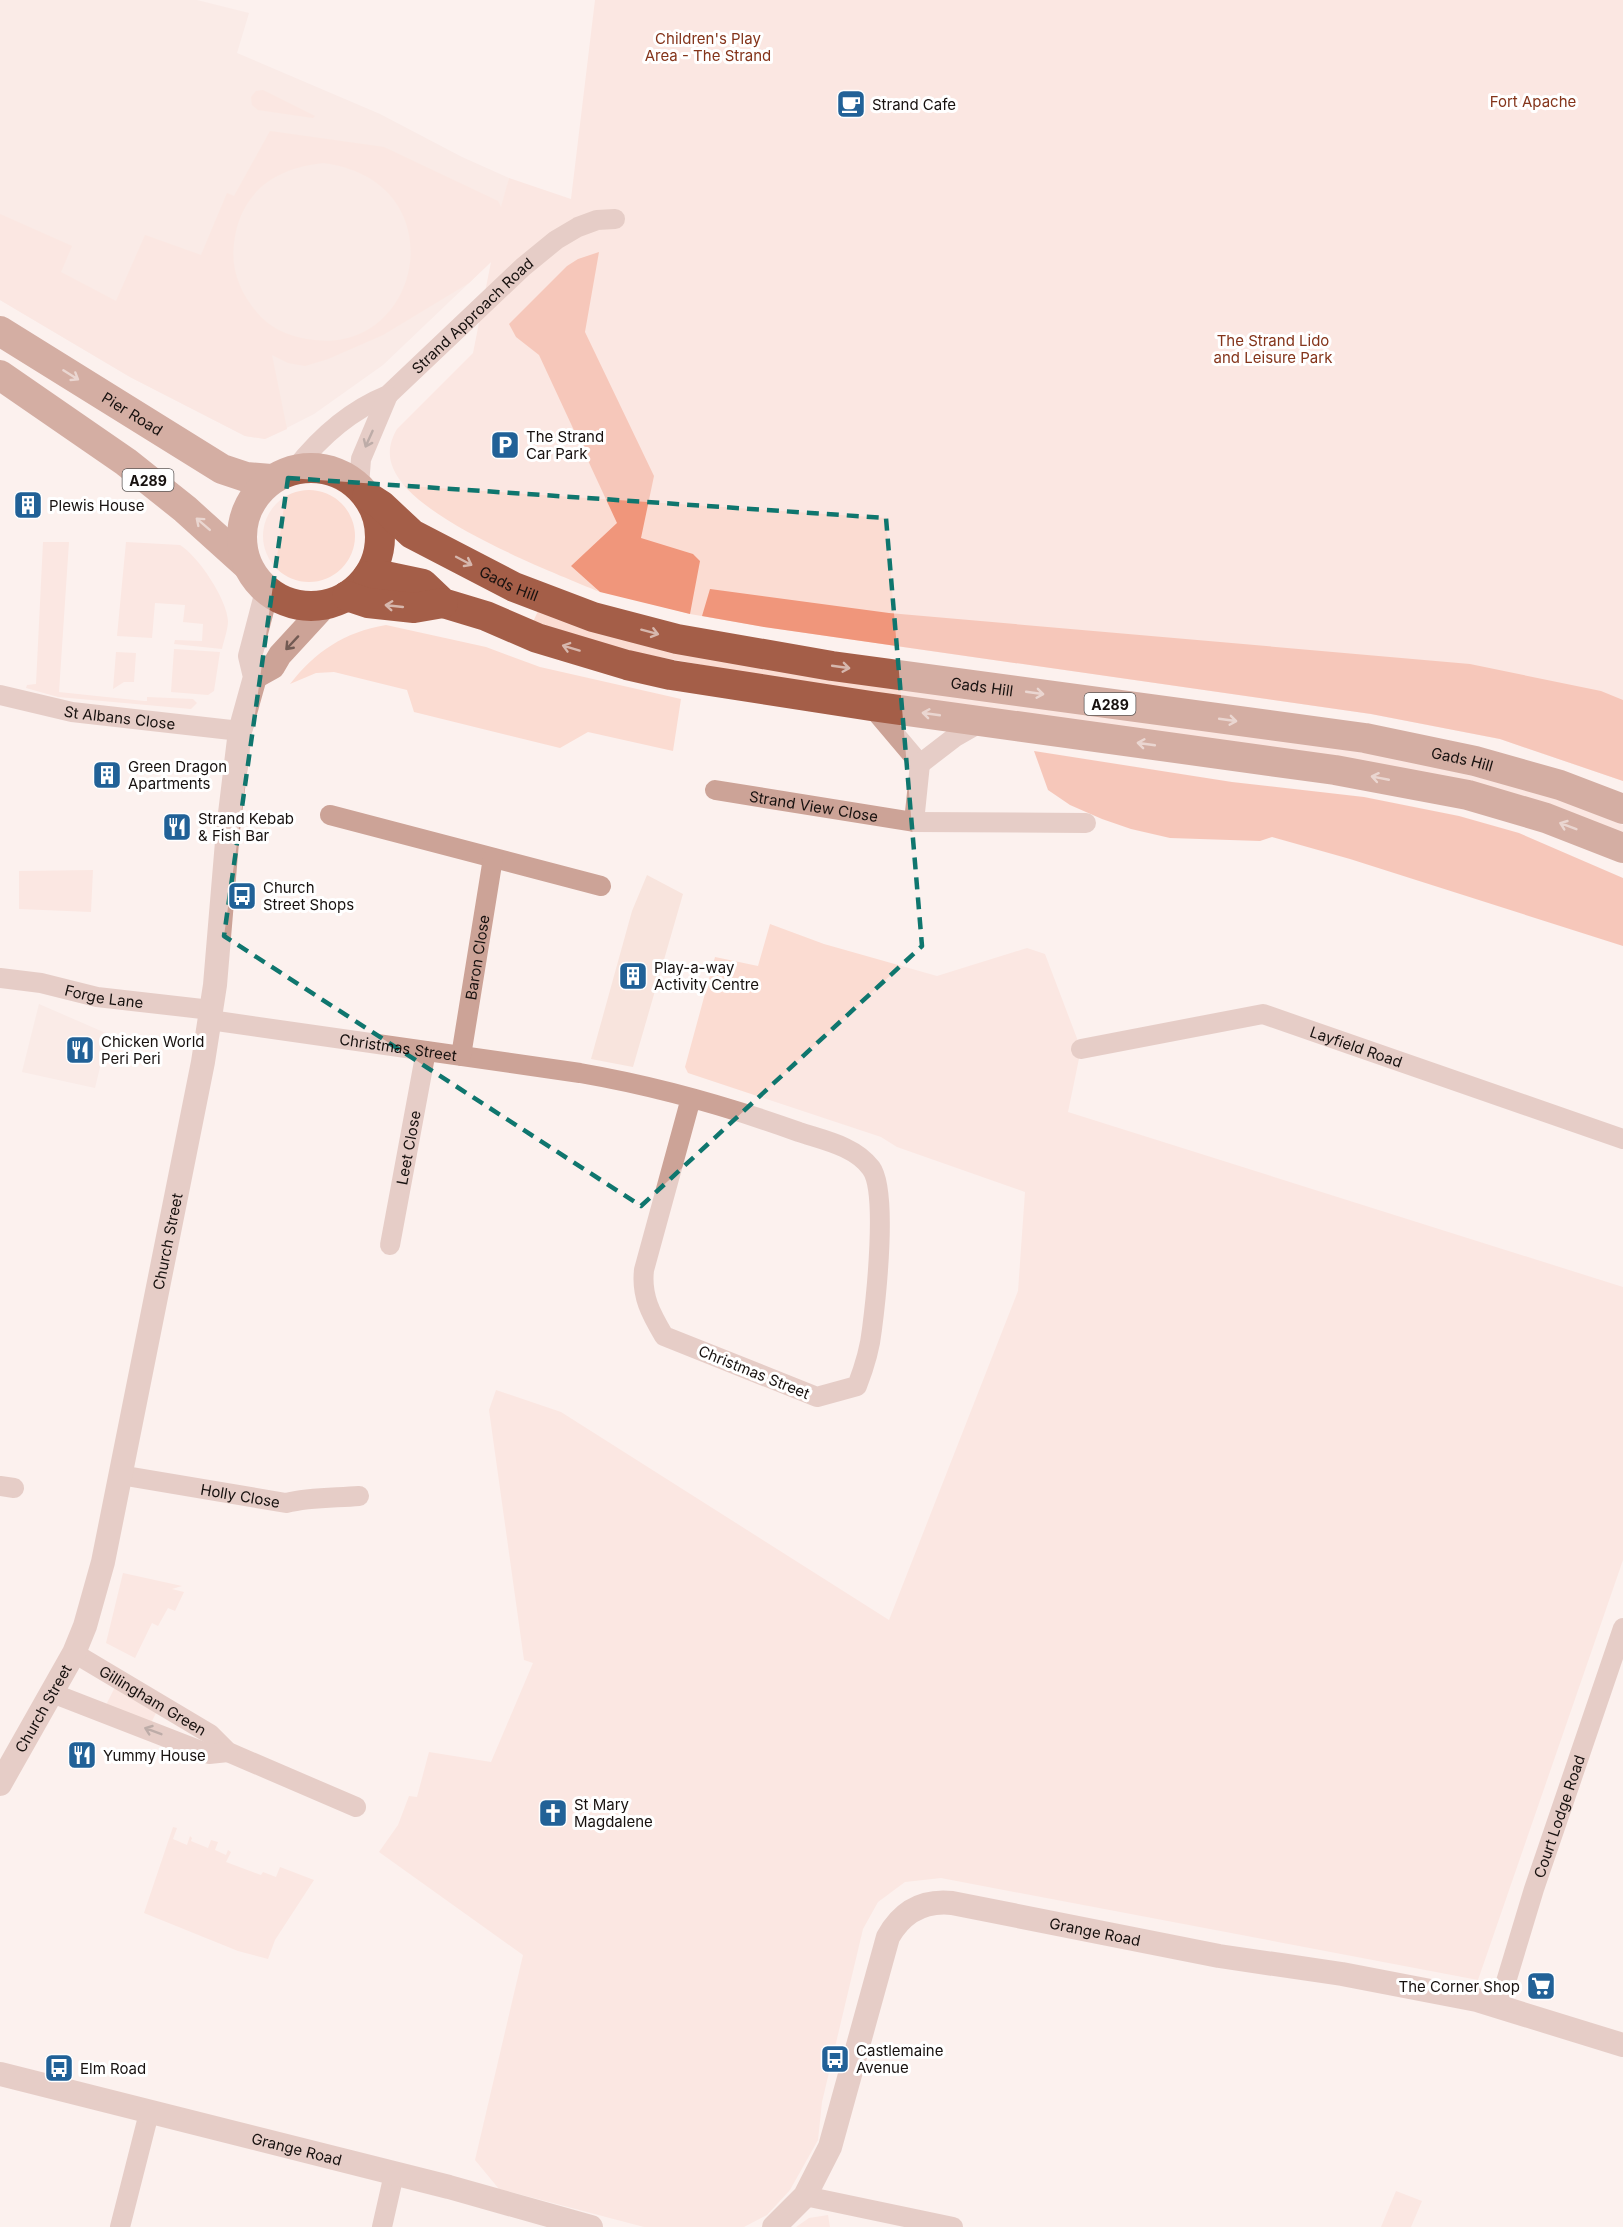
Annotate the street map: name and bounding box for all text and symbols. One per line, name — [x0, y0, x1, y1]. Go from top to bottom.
park label: Children's Play Area - The Strand — [645, 29, 771, 65]
cafe icon: Strand Cafe — [835, 88, 867, 120]
park label: Fort Apache — [1490, 92, 1576, 111]
place label: Strand Cafe — [872, 95, 956, 114]
street label: Strand Approach Road — [407, 253, 537, 377]
park label: The Strand Lido and Leisure Park — [1214, 331, 1333, 367]
one-way arrow — [62, 368, 79, 381]
street label: Pier Road — [99, 387, 166, 439]
place label: The Strand Car Park — [526, 427, 604, 463]
parking icon: The Strand Car Park — [489, 429, 521, 461]
one-way arrow — [363, 430, 374, 448]
road number: A289 — [122, 469, 174, 491]
building icon: Plewis House — [12, 489, 44, 521]
place label: Plewis House — [49, 496, 144, 515]
one-way arrow — [196, 517, 211, 531]
one-way arrow — [455, 555, 472, 567]
street label: Gads Hill — [476, 561, 541, 605]
one-way arrow — [385, 600, 405, 611]
one-way arrow — [640, 627, 659, 638]
one-way arrow — [285, 635, 299, 650]
one-way arrow — [561, 642, 580, 653]
one-way arrow — [831, 662, 851, 673]
street label: Gads Hill — [949, 673, 1014, 700]
one-way arrow — [1024, 688, 1044, 699]
road number: A289 — [1084, 693, 1136, 715]
street label: St Albans Close — [62, 701, 176, 733]
one-way arrow — [922, 709, 942, 720]
one-way arrow — [1217, 714, 1237, 725]
one-way arrow — [1136, 738, 1156, 749]
street label: Gads Hill — [1430, 743, 1495, 775]
place label: Green Dragon Apartments — [128, 757, 227, 793]
building icon: Green Dragon Apartments — [91, 759, 123, 791]
one-way arrow — [1371, 772, 1390, 783]
street label: Strand View Close — [748, 786, 880, 826]
place label: Strand Kebab & Fish Bar — [198, 809, 294, 845]
restaurant icon: Strand Kebab & Fish Bar — [161, 811, 193, 843]
one-way arrow — [1560, 820, 1578, 831]
place label: Church Street Shops — [263, 878, 354, 914]
bus stop icon: Church Street Shops — [226, 880, 258, 912]
street label: Baron Close — [461, 913, 493, 1001]
place label: Play-a-way Activity Centre — [654, 958, 759, 994]
building icon: Play-a-way Activity Centre — [617, 960, 649, 992]
street label: Forge Lane — [63, 980, 144, 1012]
street label: Layfield Road — [1307, 1022, 1405, 1071]
street label: Christmas Street — [338, 1029, 458, 1065]
place label: Chicken World Peri Peri — [101, 1032, 204, 1068]
restaurant icon: Chicken World Peri Peri — [64, 1034, 96, 1066]
street label: Leet Close — [392, 1109, 424, 1186]
street label: Church Street — [148, 1191, 186, 1291]
street label: Christmas Street — [696, 1341, 812, 1403]
street label: Holly Close — [199, 1479, 282, 1511]
street label: Church Street — [10, 1661, 75, 1756]
street label: Gillingham Green — [96, 1661, 210, 1739]
one-way arrow — [144, 1725, 162, 1736]
restaurant icon: Yummy House — [66, 1739, 98, 1771]
place label: Yummy House — [103, 1746, 206, 1765]
street label: Court Lodge Road — [1529, 1752, 1589, 1880]
place label: St Mary Magdalene — [574, 1795, 653, 1831]
church icon: St Mary Magdalene — [537, 1797, 569, 1829]
street label: Grange Road — [1048, 1913, 1142, 1950]
supermarket icon: The Corner Shop — [1525, 1970, 1557, 2002]
place label: The Corner Shop — [1399, 1977, 1520, 1996]
place label: Castlemaine Avenue — [856, 2041, 943, 2077]
bus stop icon: Castlemaine Avenue — [819, 2043, 851, 2075]
bus stop icon: Elm Road — [43, 2052, 75, 2084]
place label: Elm Road — [80, 2059, 146, 2078]
street label: Grange Road — [250, 2128, 344, 2169]

